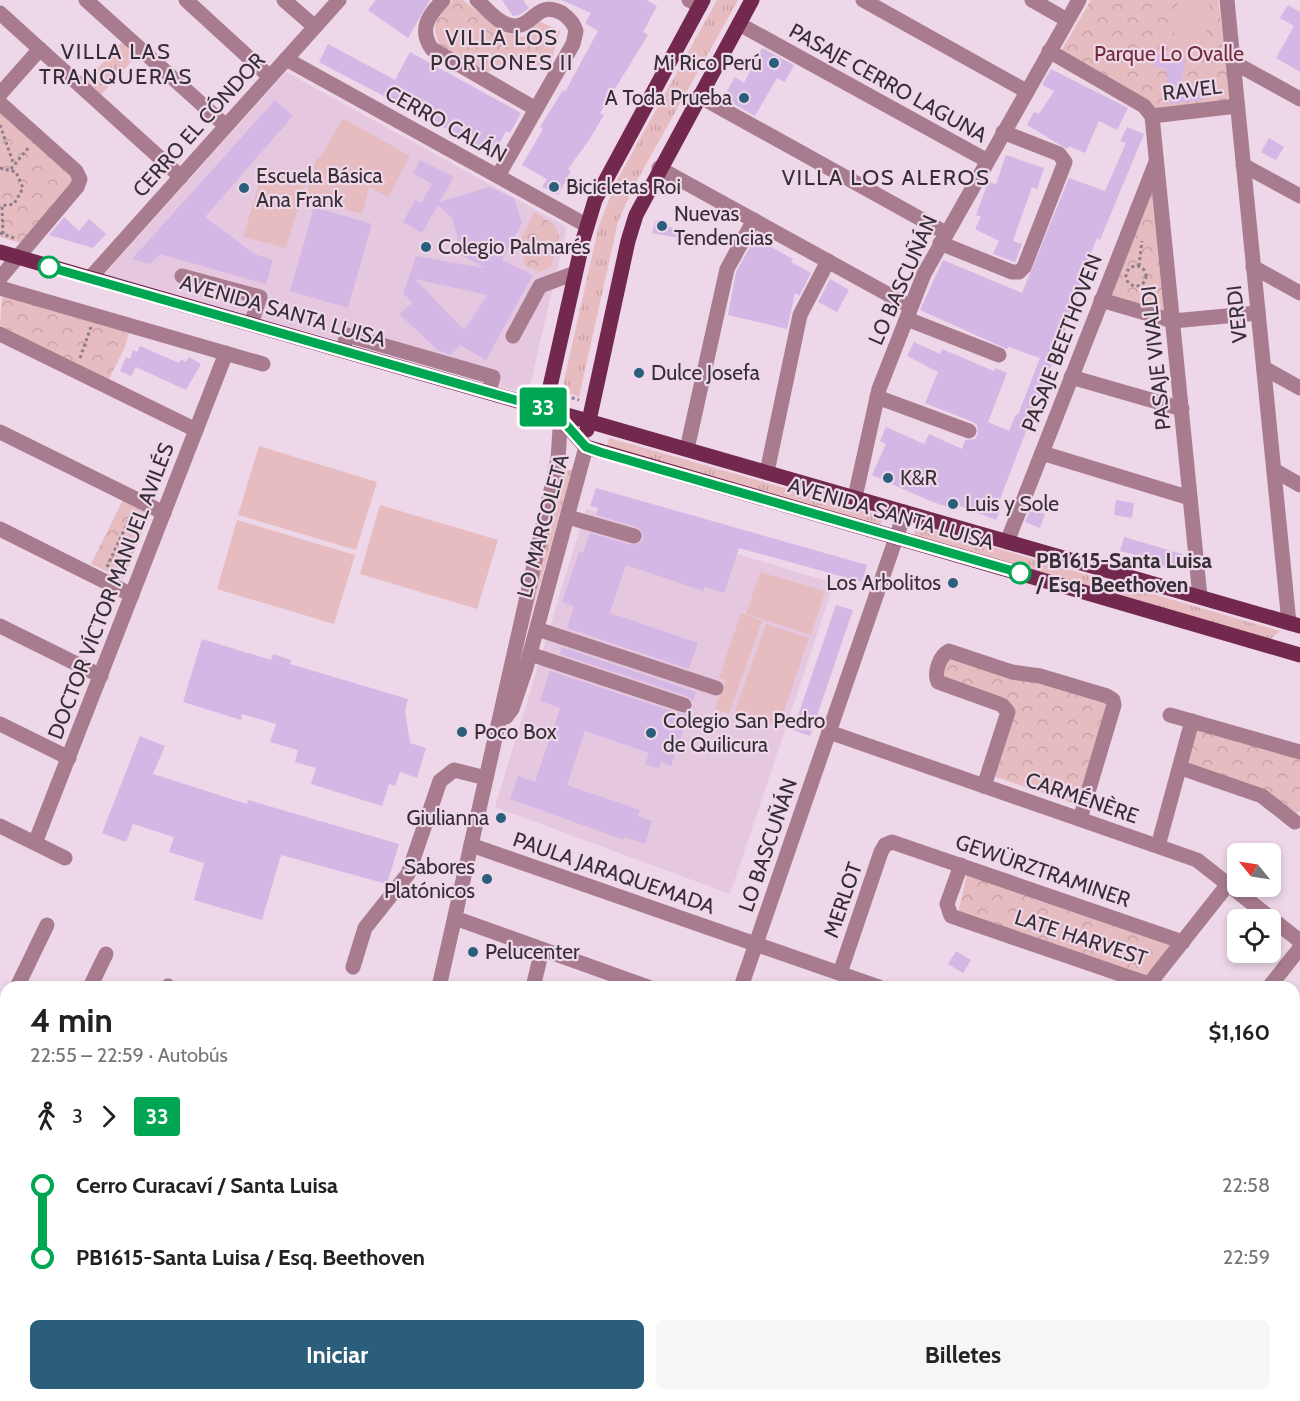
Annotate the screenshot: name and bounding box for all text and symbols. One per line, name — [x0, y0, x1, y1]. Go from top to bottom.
street label: PASAJE CERRO LAGUNA — [785, 18, 991, 147]
district label: VILLA LOS PORTONES II — [430, 24, 574, 76]
district label: VILLA LAS TRANQUERAS — [39, 38, 193, 90]
park label: Parque Lo Ovalle — [1094, 41, 1244, 66]
street label: CERRO EL CÓNDOR — [127, 47, 270, 202]
place label: Mi Rico Perú — [653, 50, 762, 75]
marker: Mi Rico Perú — [767, 56, 781, 70]
street label: RAVEL — [1161, 73, 1223, 106]
street label: CERRO CALÁN — [381, 80, 511, 167]
place label: A Toda Prueba — [605, 85, 732, 110]
marker: A Toda Prueba — [737, 91, 751, 105]
place label: Escuela Básica Ana Frank — [256, 163, 383, 212]
district label: VILLA LOS ALEROS — [782, 164, 990, 191]
place label: Bicicletas Roi — [566, 174, 681, 199]
marker: Bicicletas Roi — [547, 180, 561, 194]
marker: Escuela Básica Ana Frank — [237, 181, 251, 195]
place label: Nuevas Tendencias — [674, 201, 773, 250]
street label: LO BASCUÑÁN — [862, 211, 942, 349]
marker: Nuevas Tendencias — [655, 219, 669, 233]
place label: Colegio Palmarés — [438, 234, 591, 259]
marker: Colegio Palmarés — [419, 240, 433, 254]
street label: PASAJE BEETHOVEN — [1016, 251, 1107, 435]
unlabelled marker — [38, 256, 60, 278]
street label: AVENIDA SANTA LUISA — [177, 269, 389, 352]
street label: VERDI — [1221, 284, 1252, 344]
street label: PASAJE VIVALDI — [1135, 285, 1176, 431]
place label: Dulce Josefa — [651, 360, 760, 385]
marker: Dulce Josefa — [632, 366, 646, 380]
line badge: 33 — [516, 388, 570, 426]
text: 33 — [532, 395, 554, 420]
street label: DOCTOR VÍCTOR MANUEL AVILÉS — [42, 439, 179, 742]
street label: LO MARCOLETA — [511, 451, 574, 600]
place label: K&R — [900, 465, 938, 490]
marker: K&R — [881, 471, 895, 485]
street label: AVENIDA SANTA LUISA — [785, 472, 997, 555]
place label: Luis y Sole — [965, 491, 1059, 516]
marker: Luis y Sole — [946, 497, 960, 511]
place label: PB1615-Santa Luisa / Esq. Beethoven — [1035, 548, 1212, 597]
marker: PB1615-Santa Luisa / Esq. Beethoven — [1009, 562, 1031, 584]
place label: Los Arbolitos — [826, 570, 941, 595]
marker: Los Arbolitos — [946, 576, 960, 590]
place label: Colegio San Pedro de Quilicura — [663, 708, 825, 757]
place label: Poco Box — [474, 719, 557, 744]
marker: Poco Box — [455, 725, 469, 739]
marker: Colegio San Pedro de Quilicura — [644, 726, 658, 740]
street label: CARMÉNÈRE — [1022, 767, 1142, 829]
street label: LO BASCUÑÁN — [732, 775, 802, 915]
place label: Giulianna — [407, 805, 489, 830]
marker: Giulianna — [494, 811, 508, 825]
street label: PAULA JARAQUEMADA — [510, 826, 718, 919]
street label: GEWÜRZTRAMINER — [952, 829, 1134, 912]
north arrow — [1227, 843, 1281, 897]
map controls — [1227, 843, 1281, 963]
place label: Sabores Platónicos — [384, 854, 475, 903]
street label: MERLOT — [818, 859, 867, 941]
marker: Sabores Platónicos — [480, 872, 494, 886]
street label: LATE HARVEST — [1012, 904, 1151, 971]
button: locate — [1227, 909, 1281, 963]
place label: Pelucenter — [485, 939, 580, 964]
marker: Pelucenter — [466, 945, 480, 959]
text: 4 min — [30, 1000, 113, 1040]
text: $1,160 — [1208, 1019, 1270, 1046]
text: 22:55 – 22:59 · Autobús — [30, 1043, 228, 1067]
icon: walk — [30, 1100, 63, 1133]
icon: forward — [92, 1100, 125, 1133]
text: 3 — [72, 1104, 83, 1128]
text: 33 — [146, 1104, 168, 1129]
text: Cerro Curacaví / Santa Luisa — [76, 1172, 338, 1199]
text: 22:58 — [1222, 1173, 1270, 1197]
text: PB1615-Santa Luisa / Esq. Beethoven — [76, 1244, 425, 1271]
text: 22:59 — [1223, 1245, 1270, 1269]
button: Iniciar — [30, 1320, 644, 1389]
button: Billetes — [656, 1320, 1270, 1389]

